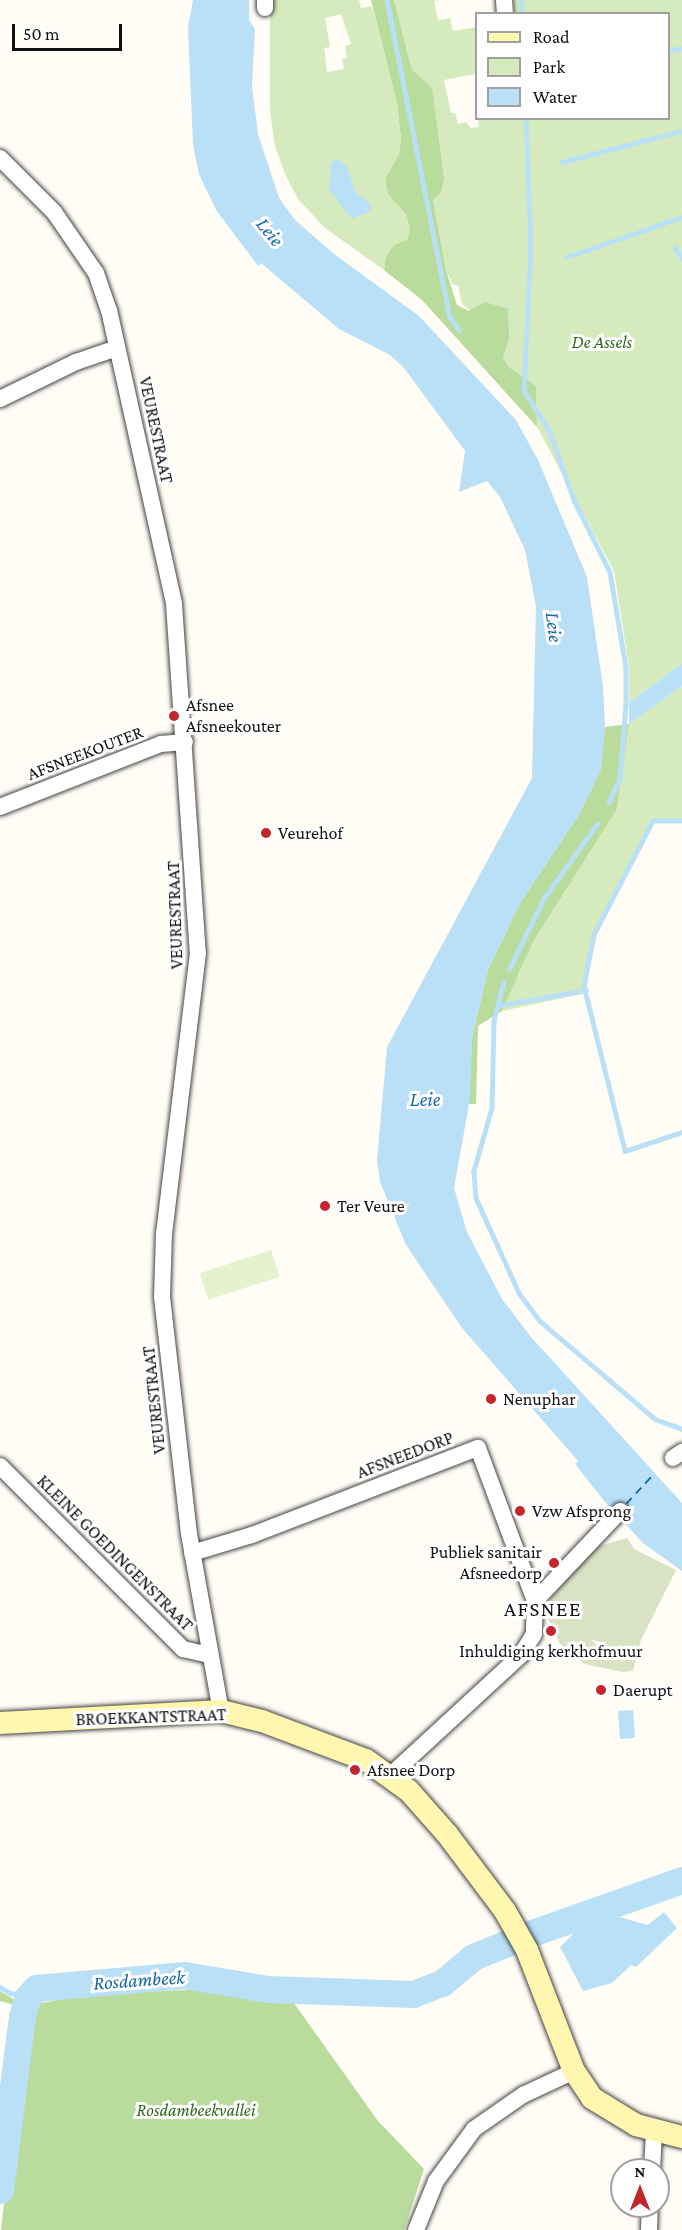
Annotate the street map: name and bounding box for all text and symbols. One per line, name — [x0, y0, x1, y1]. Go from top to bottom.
scale bar — [15, 12, 124, 50]
legend — [475, 12, 670, 120]
text: 50 m — [23, 24, 60, 44]
text: Road — [533, 27, 570, 47]
text: Park — [533, 57, 565, 77]
text: Water — [533, 87, 577, 107]
water label: Leie — [251, 213, 289, 251]
park label: De Assels — [572, 331, 632, 353]
street label: VEURESTRAAT — [134, 375, 178, 485]
water label: Leie — [540, 610, 568, 644]
place label: Afsnee Afsneekouter — [186, 695, 281, 738]
marker: Afsnee Afsneekouter — [167, 709, 181, 723]
street label: AFSNEEKOUTER — [24, 721, 146, 785]
place label: Veurehof — [278, 822, 343, 844]
marker: Veurehof — [259, 826, 273, 840]
street label: VEURESTRAAT — [162, 860, 188, 970]
water label: Leie — [410, 1087, 440, 1111]
place label: Ter Veure — [337, 1195, 405, 1217]
marker: Ter Veure — [318, 1199, 332, 1213]
street label: VEURESTRAAT — [138, 1345, 170, 1455]
place label: Nenuphar — [503, 1388, 576, 1410]
marker: Nenuphar — [484, 1392, 498, 1406]
street label: AFSNEEDORP — [354, 1427, 456, 1483]
street label: KLEINE GOEDINGENSTRAAT — [32, 1470, 198, 1636]
place label: Vzw Afsprong — [532, 1500, 631, 1522]
marker: Vzw Afsprong — [513, 1504, 527, 1518]
place label: Publiek sanitair Afsneedorp — [430, 1542, 542, 1584]
marker: Publiek sanitair Afsneedorp — [547, 1556, 561, 1570]
district label: AFSNEE — [504, 1596, 582, 1622]
marker: Inhuldiging kerkhofmuur — [544, 1624, 558, 1638]
place label: Inhuldiging kerkhofmuur — [459, 1640, 643, 1662]
place label: Daerupt — [613, 1679, 673, 1701]
marker: Daerupt — [594, 1683, 608, 1697]
street label: BROEKKANTSTRAAT — [75, 1704, 227, 1730]
place label: Afsnee Dorp — [367, 1759, 455, 1781]
marker: Afsnee Dorp — [348, 1763, 362, 1777]
water label: Rosdambeek — [92, 1965, 186, 1995]
park label: Rosdambeekvallei — [136, 2099, 256, 2121]
north arrow — [610, 2158, 670, 2218]
text: N — [635, 2163, 645, 2180]

